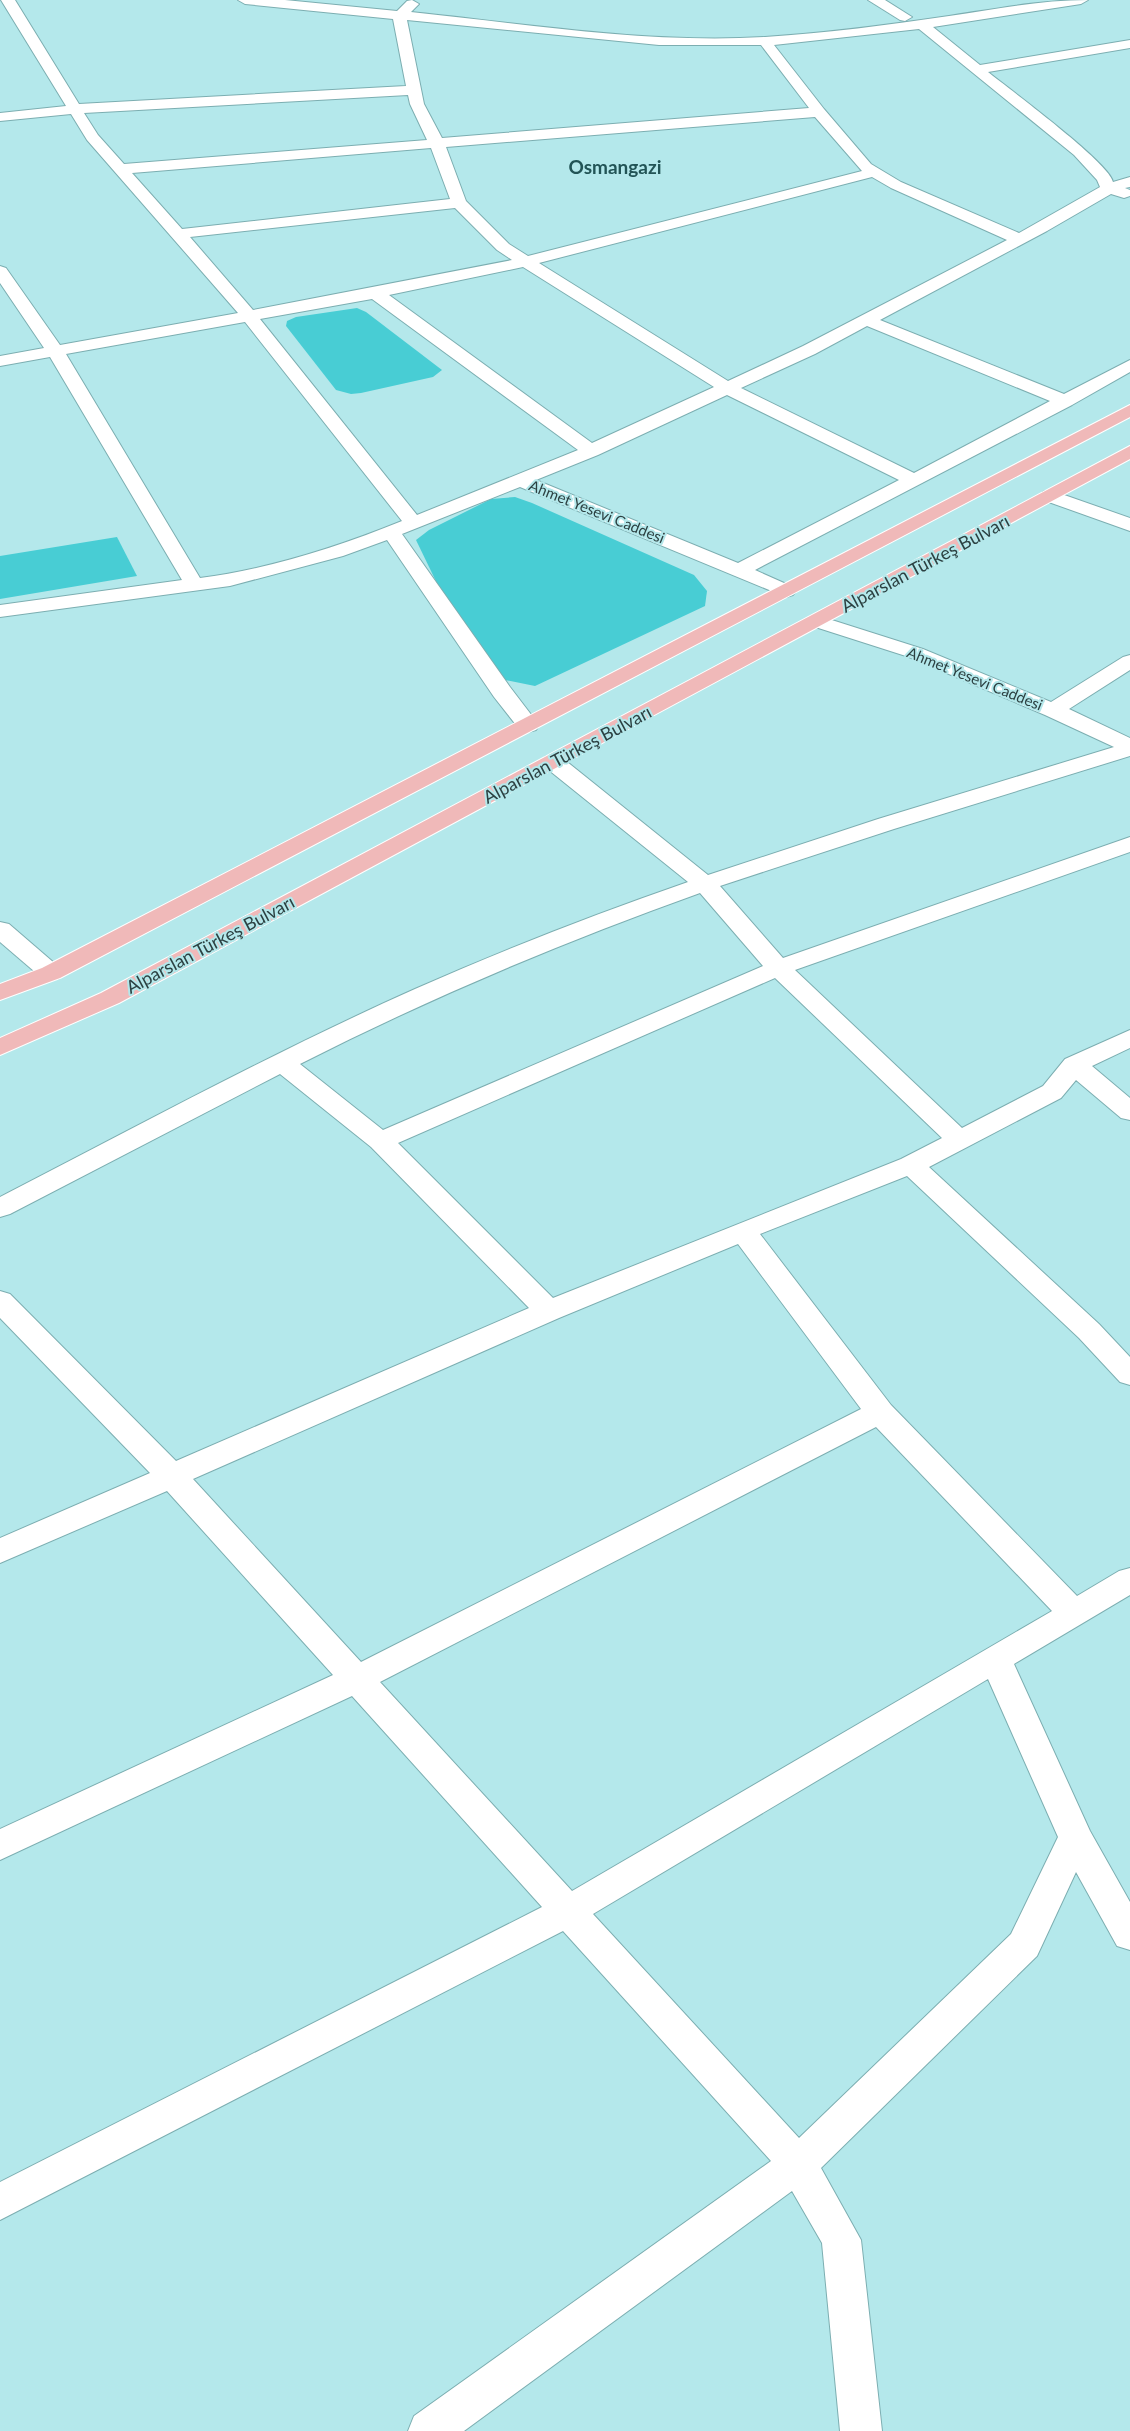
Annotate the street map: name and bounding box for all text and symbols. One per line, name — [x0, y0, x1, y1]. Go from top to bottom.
district label: Osmangazi — [568, 155, 662, 178]
street label: Ahmet Yesevi Caddesi — [527, 476, 667, 546]
street label: Alparslan Türkeş Bulvarı — [837, 509, 1013, 617]
street label: Ahmet Yesevi Caddesi — [905, 643, 1045, 713]
street label: Alparslan Türkeş Bulvarı — [479, 700, 655, 808]
street label: Alparslan Türkeş Bulvarı — [122, 890, 298, 998]

